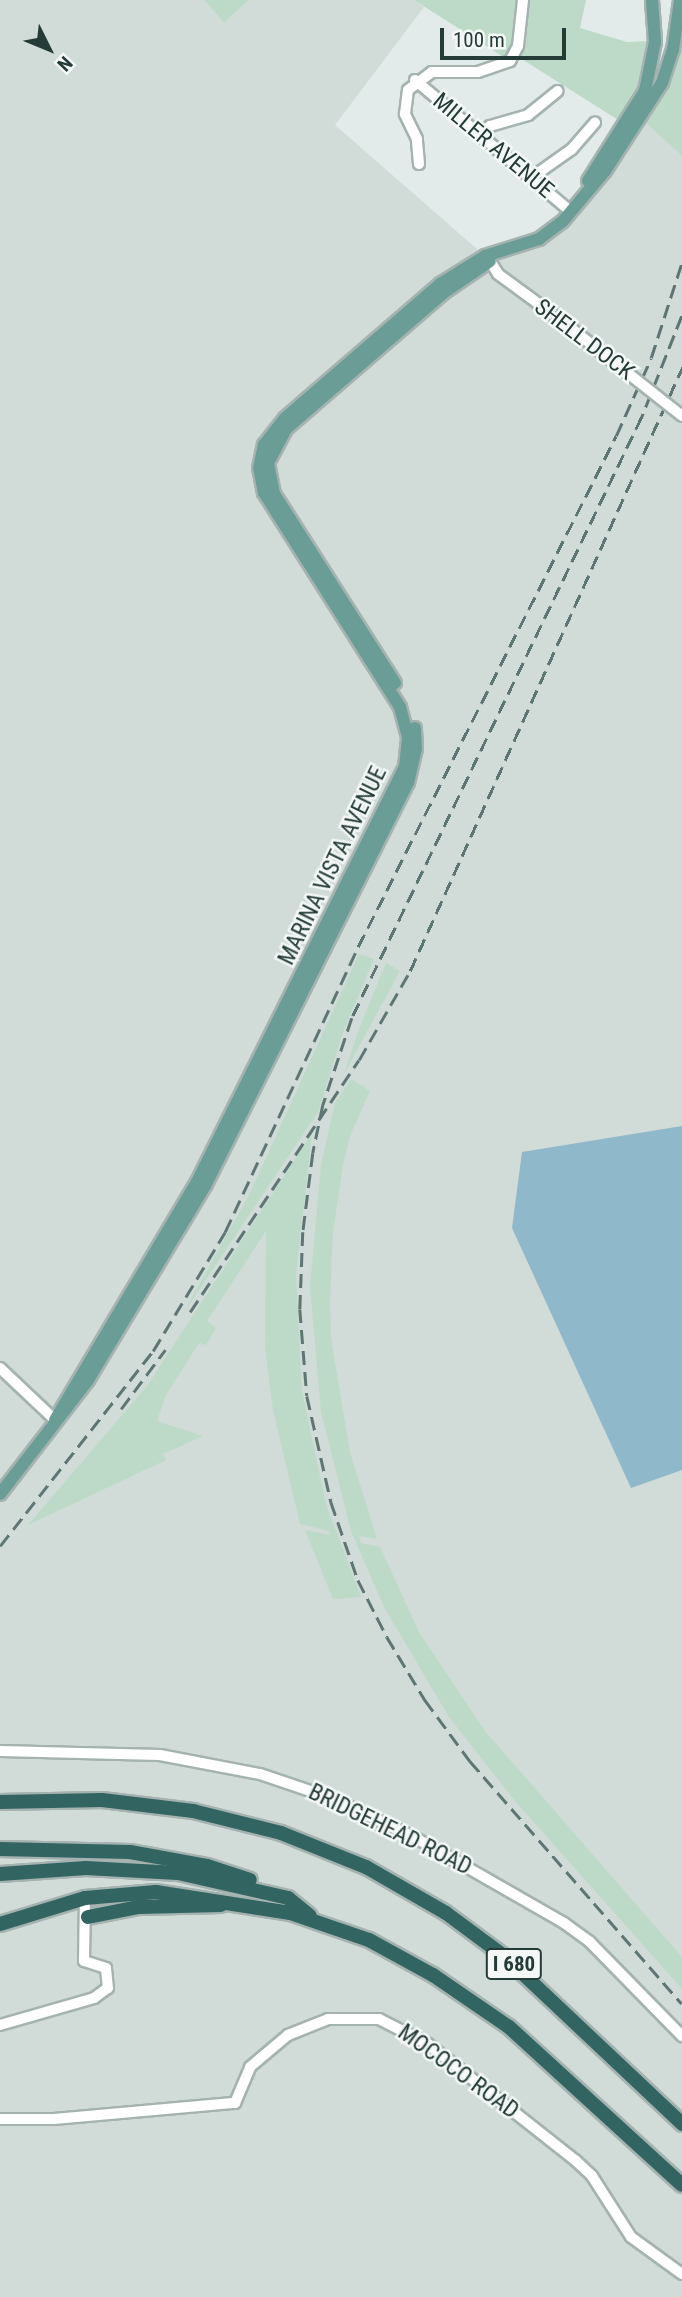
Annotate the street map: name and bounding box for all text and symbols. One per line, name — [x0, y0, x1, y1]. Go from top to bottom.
north arrow — [14, 14, 84, 84]
scale bar — [444, 14, 570, 58]
text: 100 m — [453, 28, 505, 52]
text: N — [52, 52, 77, 76]
street label: MILLER AVENUE — [427, 87, 559, 205]
street label: SHELL DOCK — [529, 294, 639, 386]
street label: MARINA VISTA AVENUE — [273, 762, 393, 970]
street label: BRIDGEHEAD ROAD — [304, 1779, 476, 1881]
road number: I 680 — [484, 1946, 544, 1982]
street label: MOCOCO ROAD — [392, 2019, 524, 2125]

